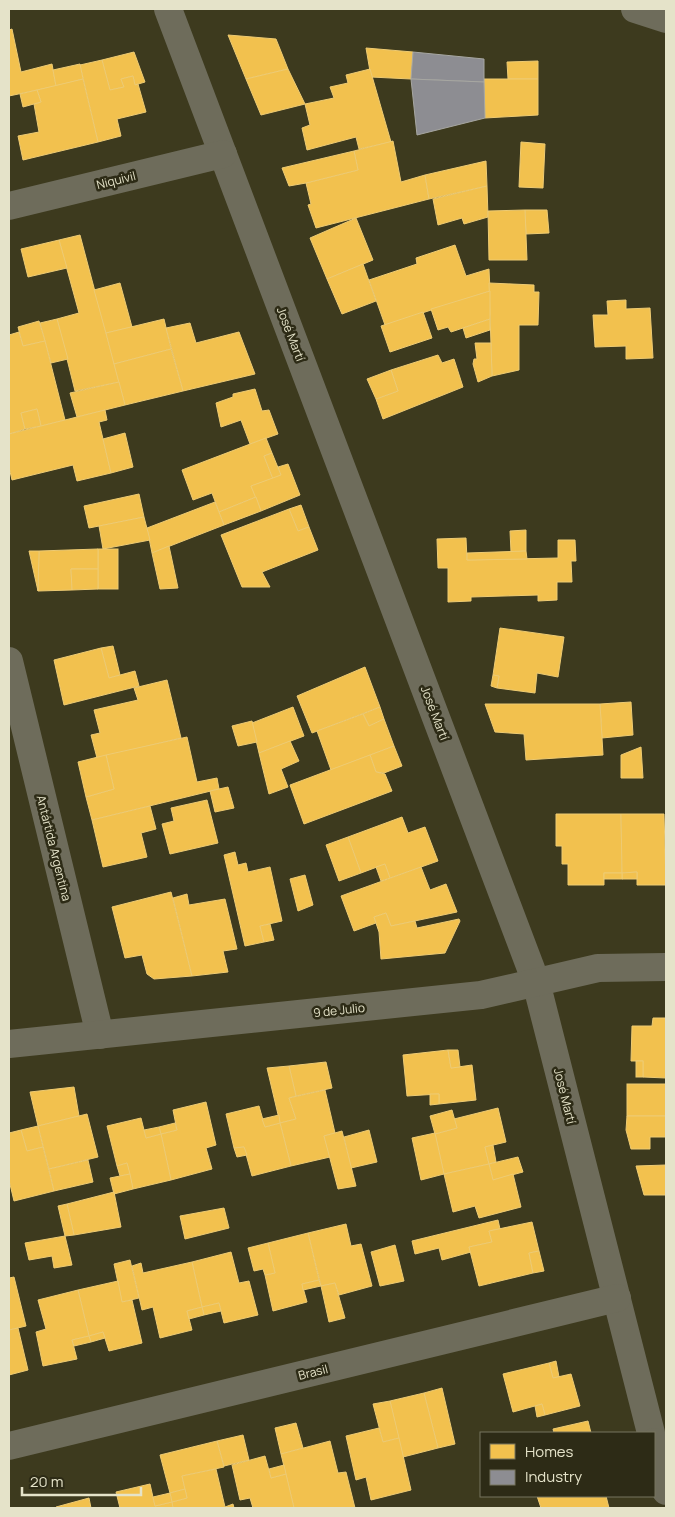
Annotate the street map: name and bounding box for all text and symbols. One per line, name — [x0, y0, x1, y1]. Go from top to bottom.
street label: Niquivil — [95, 167, 137, 193]
street label: José Martí — [273, 304, 309, 364]
street label: José Martí — [417, 683, 453, 743]
street label: Antártida Argentina — [33, 793, 75, 903]
street label: 9 de Julio — [312, 999, 366, 1021]
street label: José Martí — [550, 1066, 580, 1126]
street label: Brasil — [296, 1360, 330, 1384]
legend — [480, 1432, 655, 1497]
text: Homes — [525, 1441, 574, 1462]
scale bar — [22, 1464, 141, 1496]
text: Industry — [525, 1466, 582, 1487]
text: 20 m — [30, 1471, 63, 1492]

